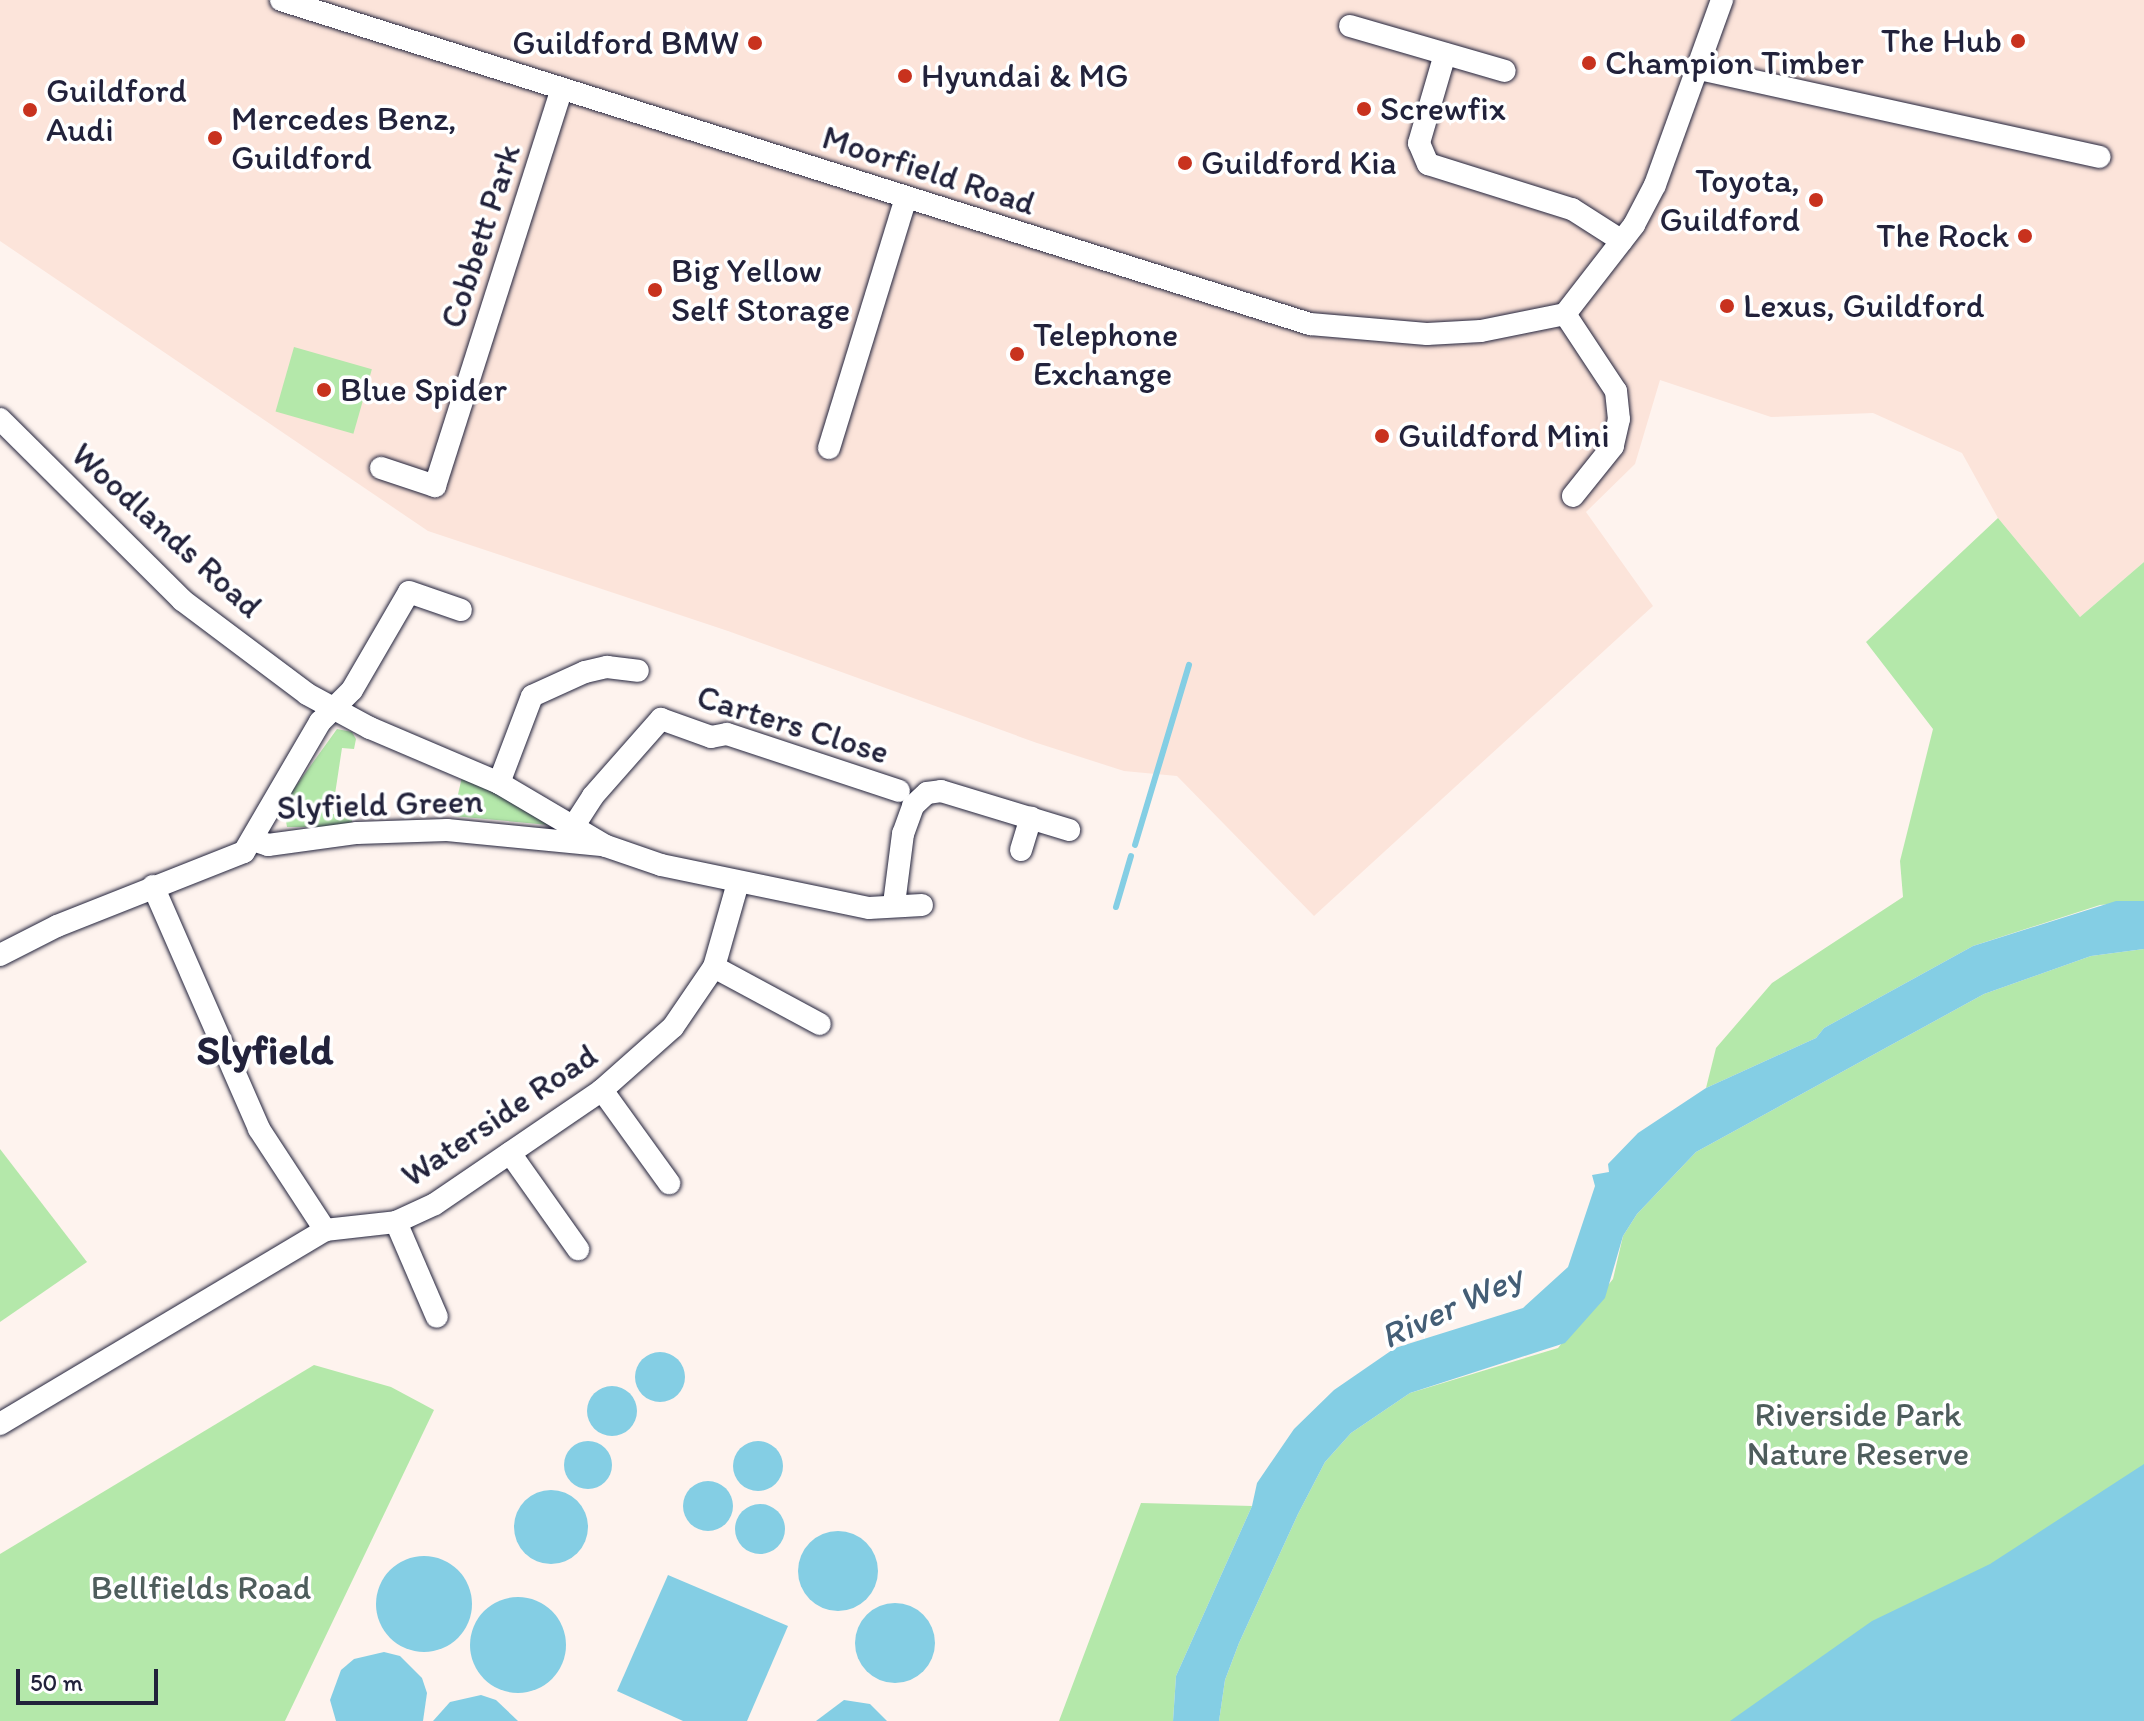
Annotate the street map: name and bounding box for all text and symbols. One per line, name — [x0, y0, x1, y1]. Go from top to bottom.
place label: The Hub — [1881, 21, 2002, 61]
place label: Guildford BMW — [512, 23, 739, 63]
marker: The Hub — [2009, 32, 2027, 50]
marker: Guildford BMW — [746, 34, 764, 52]
place label: Champion Timber — [1605, 43, 1865, 83]
marker: Champion Timber — [1580, 54, 1598, 72]
place label: Hyundai & MG — [921, 56, 1129, 96]
marker: Hyundai & MG — [896, 67, 914, 85]
place label: Guildford Audi — [46, 70, 187, 150]
place label: Screwfix — [1380, 89, 1506, 129]
place label: Mercedes Benz, Guildford — [231, 98, 458, 178]
marker: Screwfix — [1355, 100, 1373, 118]
marker: Guildford Audi — [21, 101, 39, 119]
street label: Moorfield Road — [817, 116, 1041, 224]
marker: Mercedes Benz, Guildford — [206, 129, 224, 147]
street label: Cobbett Park — [431, 140, 529, 332]
place label: Guildford Kia — [1201, 143, 1396, 183]
marker: Guildford Kia — [1176, 154, 1194, 172]
place label: Toyota, Guildford — [1659, 160, 1800, 240]
marker: Toyota, Guildford — [1807, 191, 1825, 209]
place label: The Rock — [1877, 216, 2009, 256]
marker: The Rock — [2016, 227, 2034, 245]
place label: Big Yellow Self Storage — [671, 250, 849, 330]
marker: Big Yellow Self Storage — [646, 281, 664, 299]
place label: Lexus, Guildford — [1743, 286, 1983, 326]
marker: Lexus, Guildford — [1718, 297, 1736, 315]
place label: Telephone Exchange — [1033, 314, 1178, 394]
marker: Telephone Exchange — [1008, 345, 1026, 363]
place label: Blue Spider — [340, 370, 508, 410]
marker: Blue Spider — [315, 381, 333, 399]
place label: Guildford Mini — [1398, 416, 1610, 456]
marker: Guildford Mini — [1373, 427, 1391, 445]
street label: Woodlands Road — [63, 434, 271, 626]
street label: Carters Close — [692, 675, 894, 773]
street label: Slyfield Green — [276, 780, 484, 828]
district label: Slyfield — [197, 1025, 333, 1075]
street label: Waterside Road — [394, 1035, 604, 1195]
water label: River Wey — [1374, 1255, 1528, 1357]
park label: Riverside Park Nature Reserve — [1747, 1394, 1969, 1474]
park label: Bellfields Road — [91, 1568, 311, 1608]
scale bar — [20, 1653, 162, 1703]
text: 50 m — [30, 1668, 83, 1697]

